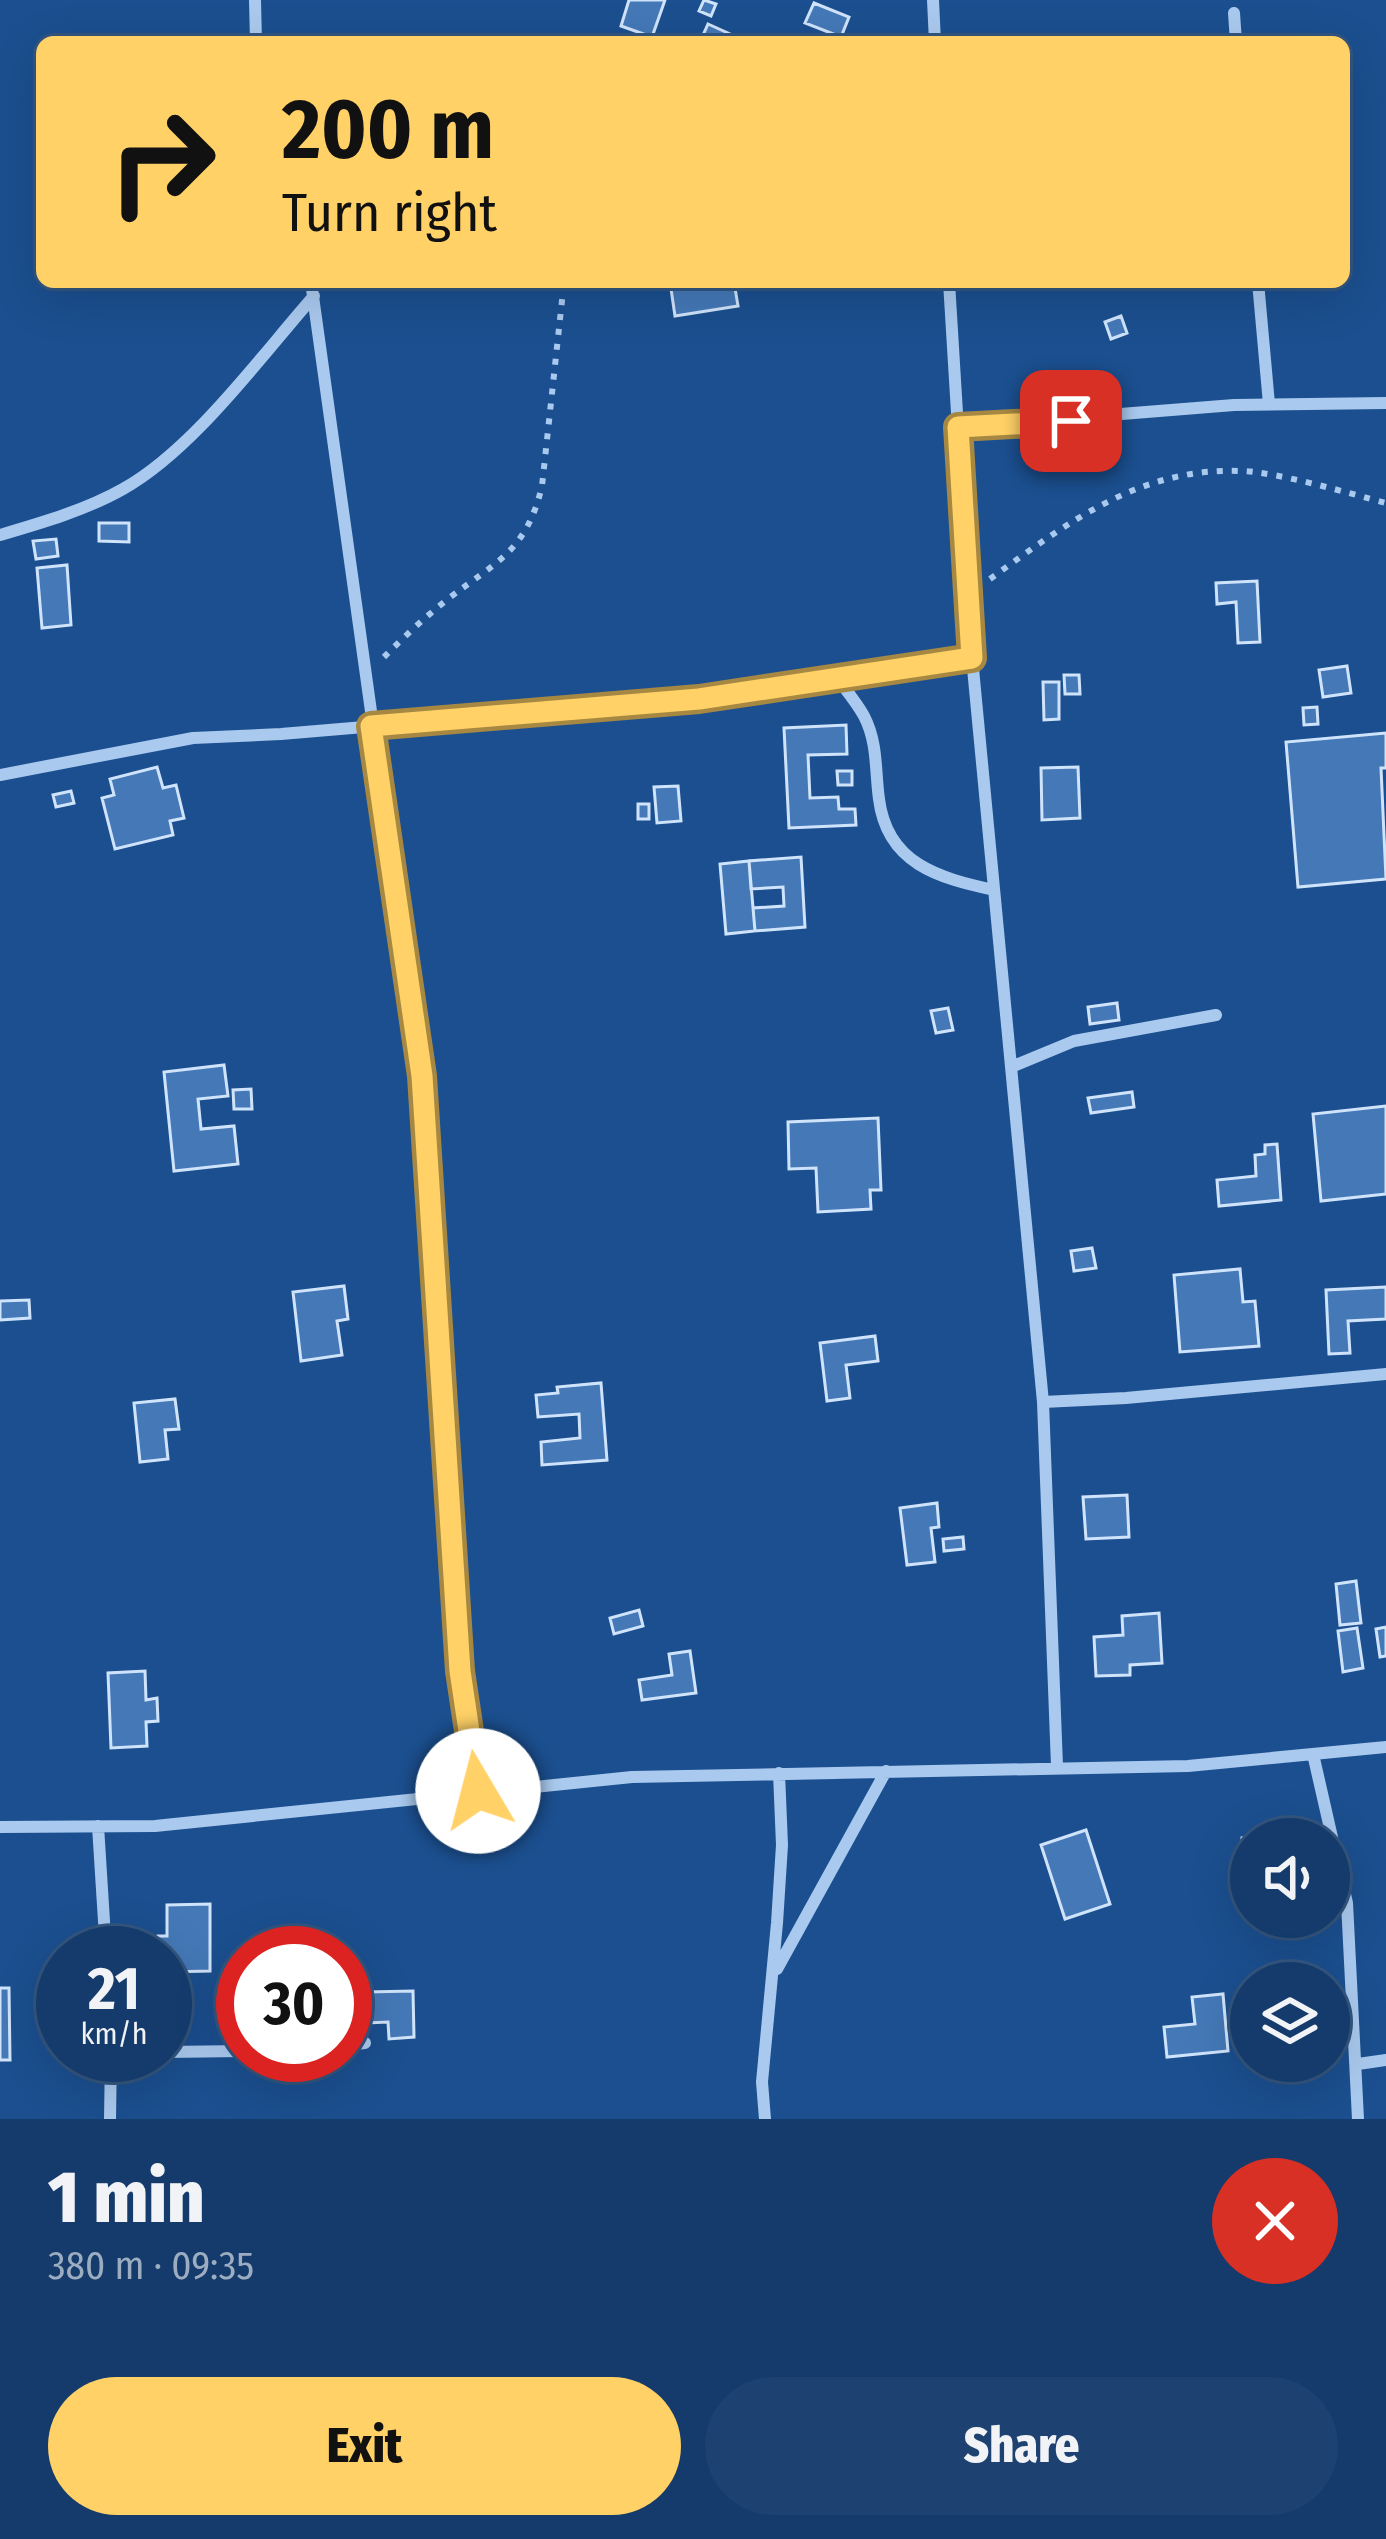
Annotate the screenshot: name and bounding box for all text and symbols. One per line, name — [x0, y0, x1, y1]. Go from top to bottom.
text: 200 m — [282, 79, 494, 180]
icon: right — [84, 84, 240, 240]
text: Turn right — [282, 181, 497, 245]
pin — [1020, 370, 1122, 472]
icon: arrive — [1038, 388, 1104, 454]
position arrow — [415, 1728, 541, 1854]
map controls — [1230, 1818, 1350, 2082]
button: sound — [1230, 1818, 1350, 1938]
speed limit sign: 30 — [216, 1926, 372, 2082]
text: 21 — [88, 1953, 140, 2025]
button: layers — [1230, 1962, 1350, 2082]
text: km/h — [81, 2016, 147, 2052]
text: 1 min — [48, 2155, 205, 2241]
button: close — [1212, 2158, 1338, 2284]
text: 380 m · 09:35 — [48, 2243, 254, 2289]
button: Exit — [48, 2377, 681, 2515]
button: Share — [705, 2377, 1338, 2515]

